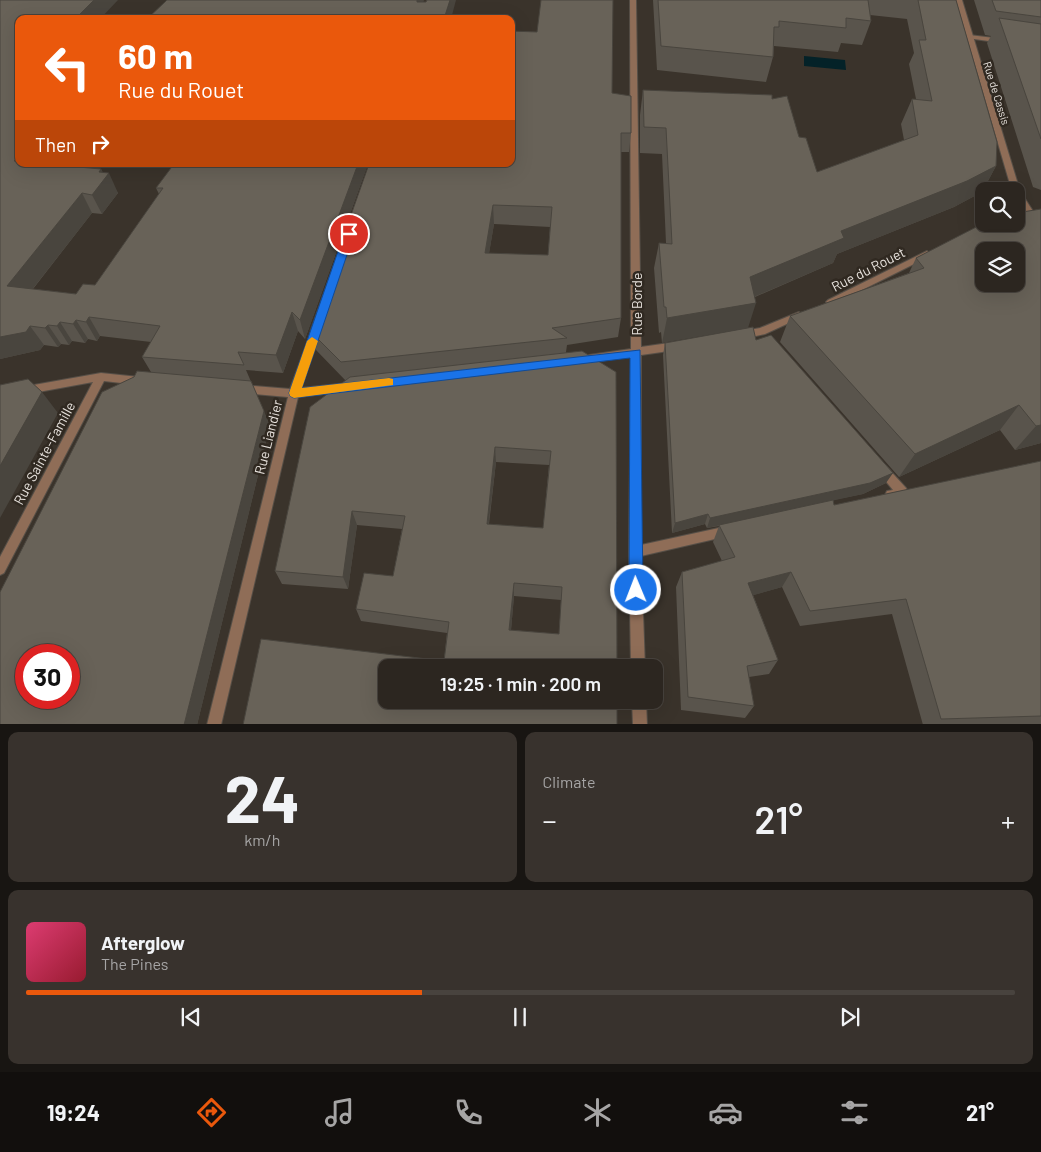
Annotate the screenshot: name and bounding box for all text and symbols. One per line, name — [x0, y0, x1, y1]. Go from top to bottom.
text: 60 m — [118, 34, 193, 76]
icon: left — [35, 35, 100, 100]
street label: Rue de Cassis — [981, 60, 1013, 126]
text: Rue du Rouet — [118, 76, 244, 102]
icon: right — [86, 130, 114, 158]
text: Then — [35, 133, 76, 156]
map controls — [975, 182, 1025, 292]
button: search — [975, 182, 1025, 232]
pin — [328, 213, 370, 255]
icon: arrive — [335, 220, 363, 248]
button: layers — [975, 242, 1025, 292]
street label: Rue du Rouet — [828, 243, 908, 295]
street label: Rue Borde — [628, 273, 645, 335]
street label: Rue Liandier — [251, 398, 285, 476]
street label: Rue Sainte-Famille — [10, 399, 78, 507]
position arrow — [609, 563, 661, 615]
speed limit sign: 30 — [15, 644, 80, 709]
text: 19:25 · 1 min · 200 m — [440, 672, 601, 695]
text: 24 — [224, 758, 300, 836]
text: Climate — [543, 772, 595, 791]
text: 21° — [755, 796, 803, 842]
text: − — [543, 803, 557, 837]
text: + — [1001, 803, 1015, 837]
text: km/h — [244, 830, 280, 849]
text: Afterglow — [101, 931, 185, 954]
text: The Pines — [101, 954, 169, 973]
icon: previous — [177, 1003, 205, 1031]
icon: pause — [506, 1003, 534, 1031]
icon: next — [836, 1003, 864, 1031]
icon: directions — [194, 1095, 229, 1130]
icon: music — [322, 1095, 357, 1130]
icon: phone — [451, 1095, 486, 1130]
icon: climate — [580, 1095, 615, 1130]
icon: car — [708, 1095, 743, 1130]
icon: filters — [837, 1095, 872, 1130]
text: 19:24 — [47, 1099, 100, 1125]
text: 21° — [966, 1099, 994, 1125]

